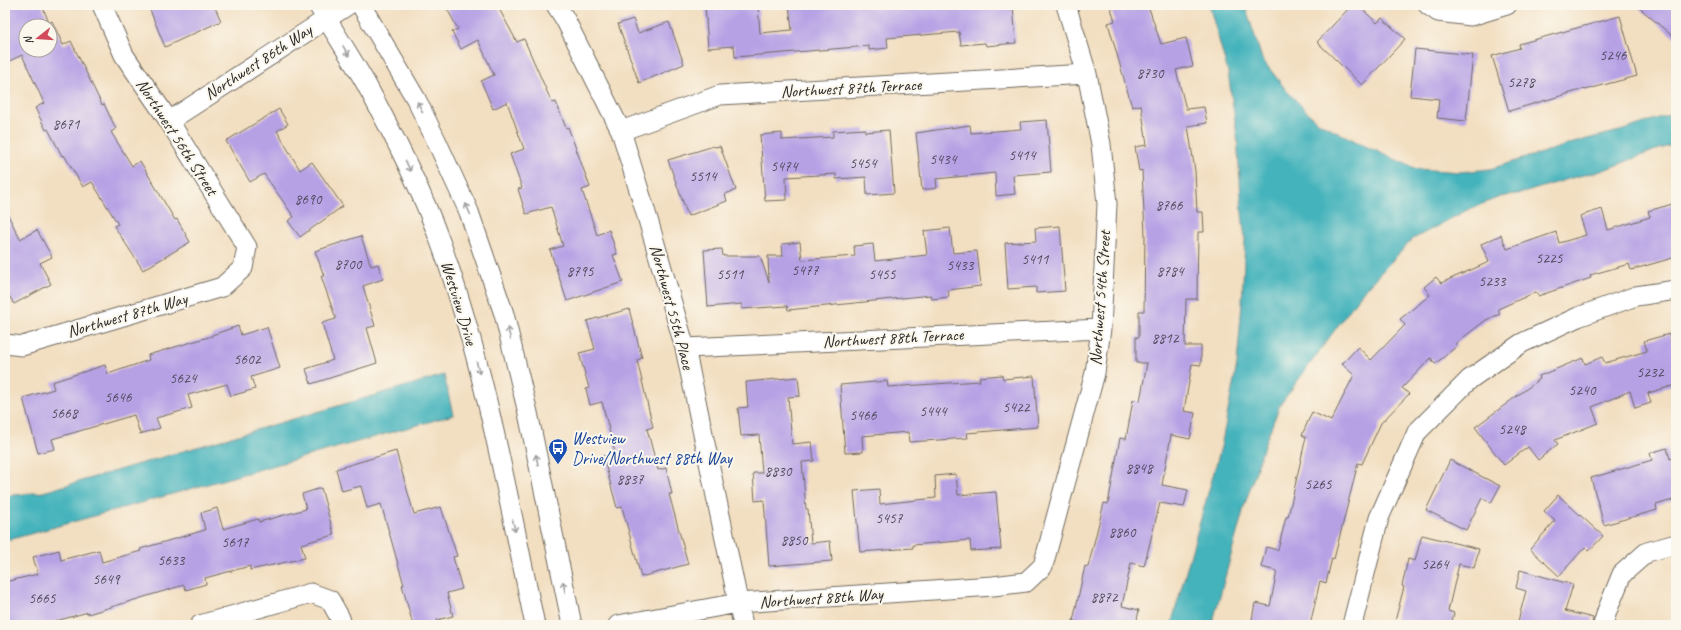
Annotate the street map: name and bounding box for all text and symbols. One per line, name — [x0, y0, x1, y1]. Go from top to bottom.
north arrow — [18, 18, 58, 58]
street label: Northwest 86th Way — [200, 19, 317, 105]
text: N — [20, 34, 36, 46]
one-way arrow — [343, 45, 351, 57]
house number: 5246 — [1599, 46, 1628, 65]
house number: 8730 — [1136, 64, 1165, 83]
house number: 5278 — [1507, 73, 1536, 92]
street label: Northwest 87th Terrace — [780, 74, 923, 102]
street label: Northwest 56th Street — [131, 75, 224, 201]
one-way arrow — [416, 101, 423, 113]
house number: 8671 — [52, 115, 81, 134]
house number: 5414 — [1008, 146, 1037, 165]
house number: 5434 — [929, 150, 958, 169]
house number: 5454 — [849, 154, 878, 173]
house number: 5474 — [770, 157, 799, 176]
one-way arrow — [405, 160, 412, 172]
house number: 5514 — [689, 167, 718, 186]
house number: 8690 — [294, 190, 323, 209]
house number: 8766 — [1155, 196, 1184, 215]
one-way arrow — [463, 204, 471, 216]
street label: Northwest 54th Street — [1085, 228, 1115, 366]
street label: Northwest 55th Place — [645, 242, 699, 373]
house number: 5225 — [1535, 249, 1564, 268]
house number: 5411 — [1021, 250, 1050, 269]
house number: 8700 — [334, 255, 363, 274]
house number: 5433 — [946, 256, 975, 275]
street label: Westview Drive — [436, 258, 482, 349]
house number: 5477 — [791, 261, 820, 280]
house number: 8795 — [566, 262, 595, 281]
house number: 8784 — [1156, 262, 1185, 281]
house number: 5511 — [716, 265, 745, 284]
house number: 5455 — [868, 265, 897, 284]
house number: 5233 — [1478, 272, 1507, 291]
street label: Northwest 87th Way — [65, 288, 191, 342]
street label: Northwest 88th Terrace — [822, 324, 965, 352]
one-way arrow — [504, 327, 512, 340]
house number: 8812 — [1151, 329, 1180, 348]
house number: 5602 — [233, 350, 262, 369]
one-way arrow — [475, 361, 482, 374]
house number: 5232 — [1636, 363, 1665, 382]
house number: 5624 — [169, 369, 198, 388]
house number: 5240 — [1568, 381, 1597, 400]
house number: 5646 — [104, 388, 133, 407]
house number: 5422 — [1002, 398, 1031, 417]
house number: 5444 — [919, 402, 948, 421]
house number: 5668 — [50, 404, 79, 423]
house number: 5466 — [849, 406, 878, 425]
house number: 5248 — [1498, 420, 1527, 439]
place label: Westview Drive/Northwest 88th Way — [572, 428, 733, 469]
bus stop icon: Westview Drive/Northwest 88th Way — [547, 437, 569, 465]
one-way arrow — [533, 453, 541, 466]
house number: 8848 — [1125, 459, 1154, 478]
house number: 8830 — [764, 462, 793, 481]
house number: 8837 — [616, 470, 645, 489]
house number: 5265 — [1304, 475, 1333, 494]
house number: 5457 — [875, 509, 904, 528]
one-way arrow — [510, 519, 518, 532]
house number: 8860 — [1108, 523, 1137, 542]
house number: 8850 — [780, 531, 809, 550]
house number: 5617 — [221, 533, 250, 552]
house number: 5633 — [157, 551, 186, 570]
house number: 5264 — [1421, 555, 1450, 574]
house number: 5649 — [92, 570, 121, 589]
one-way arrow — [559, 581, 567, 594]
street label: Northwest 88th Way — [759, 583, 885, 613]
house number: 8872 — [1090, 588, 1119, 607]
house number: 5665 — [28, 589, 57, 608]

